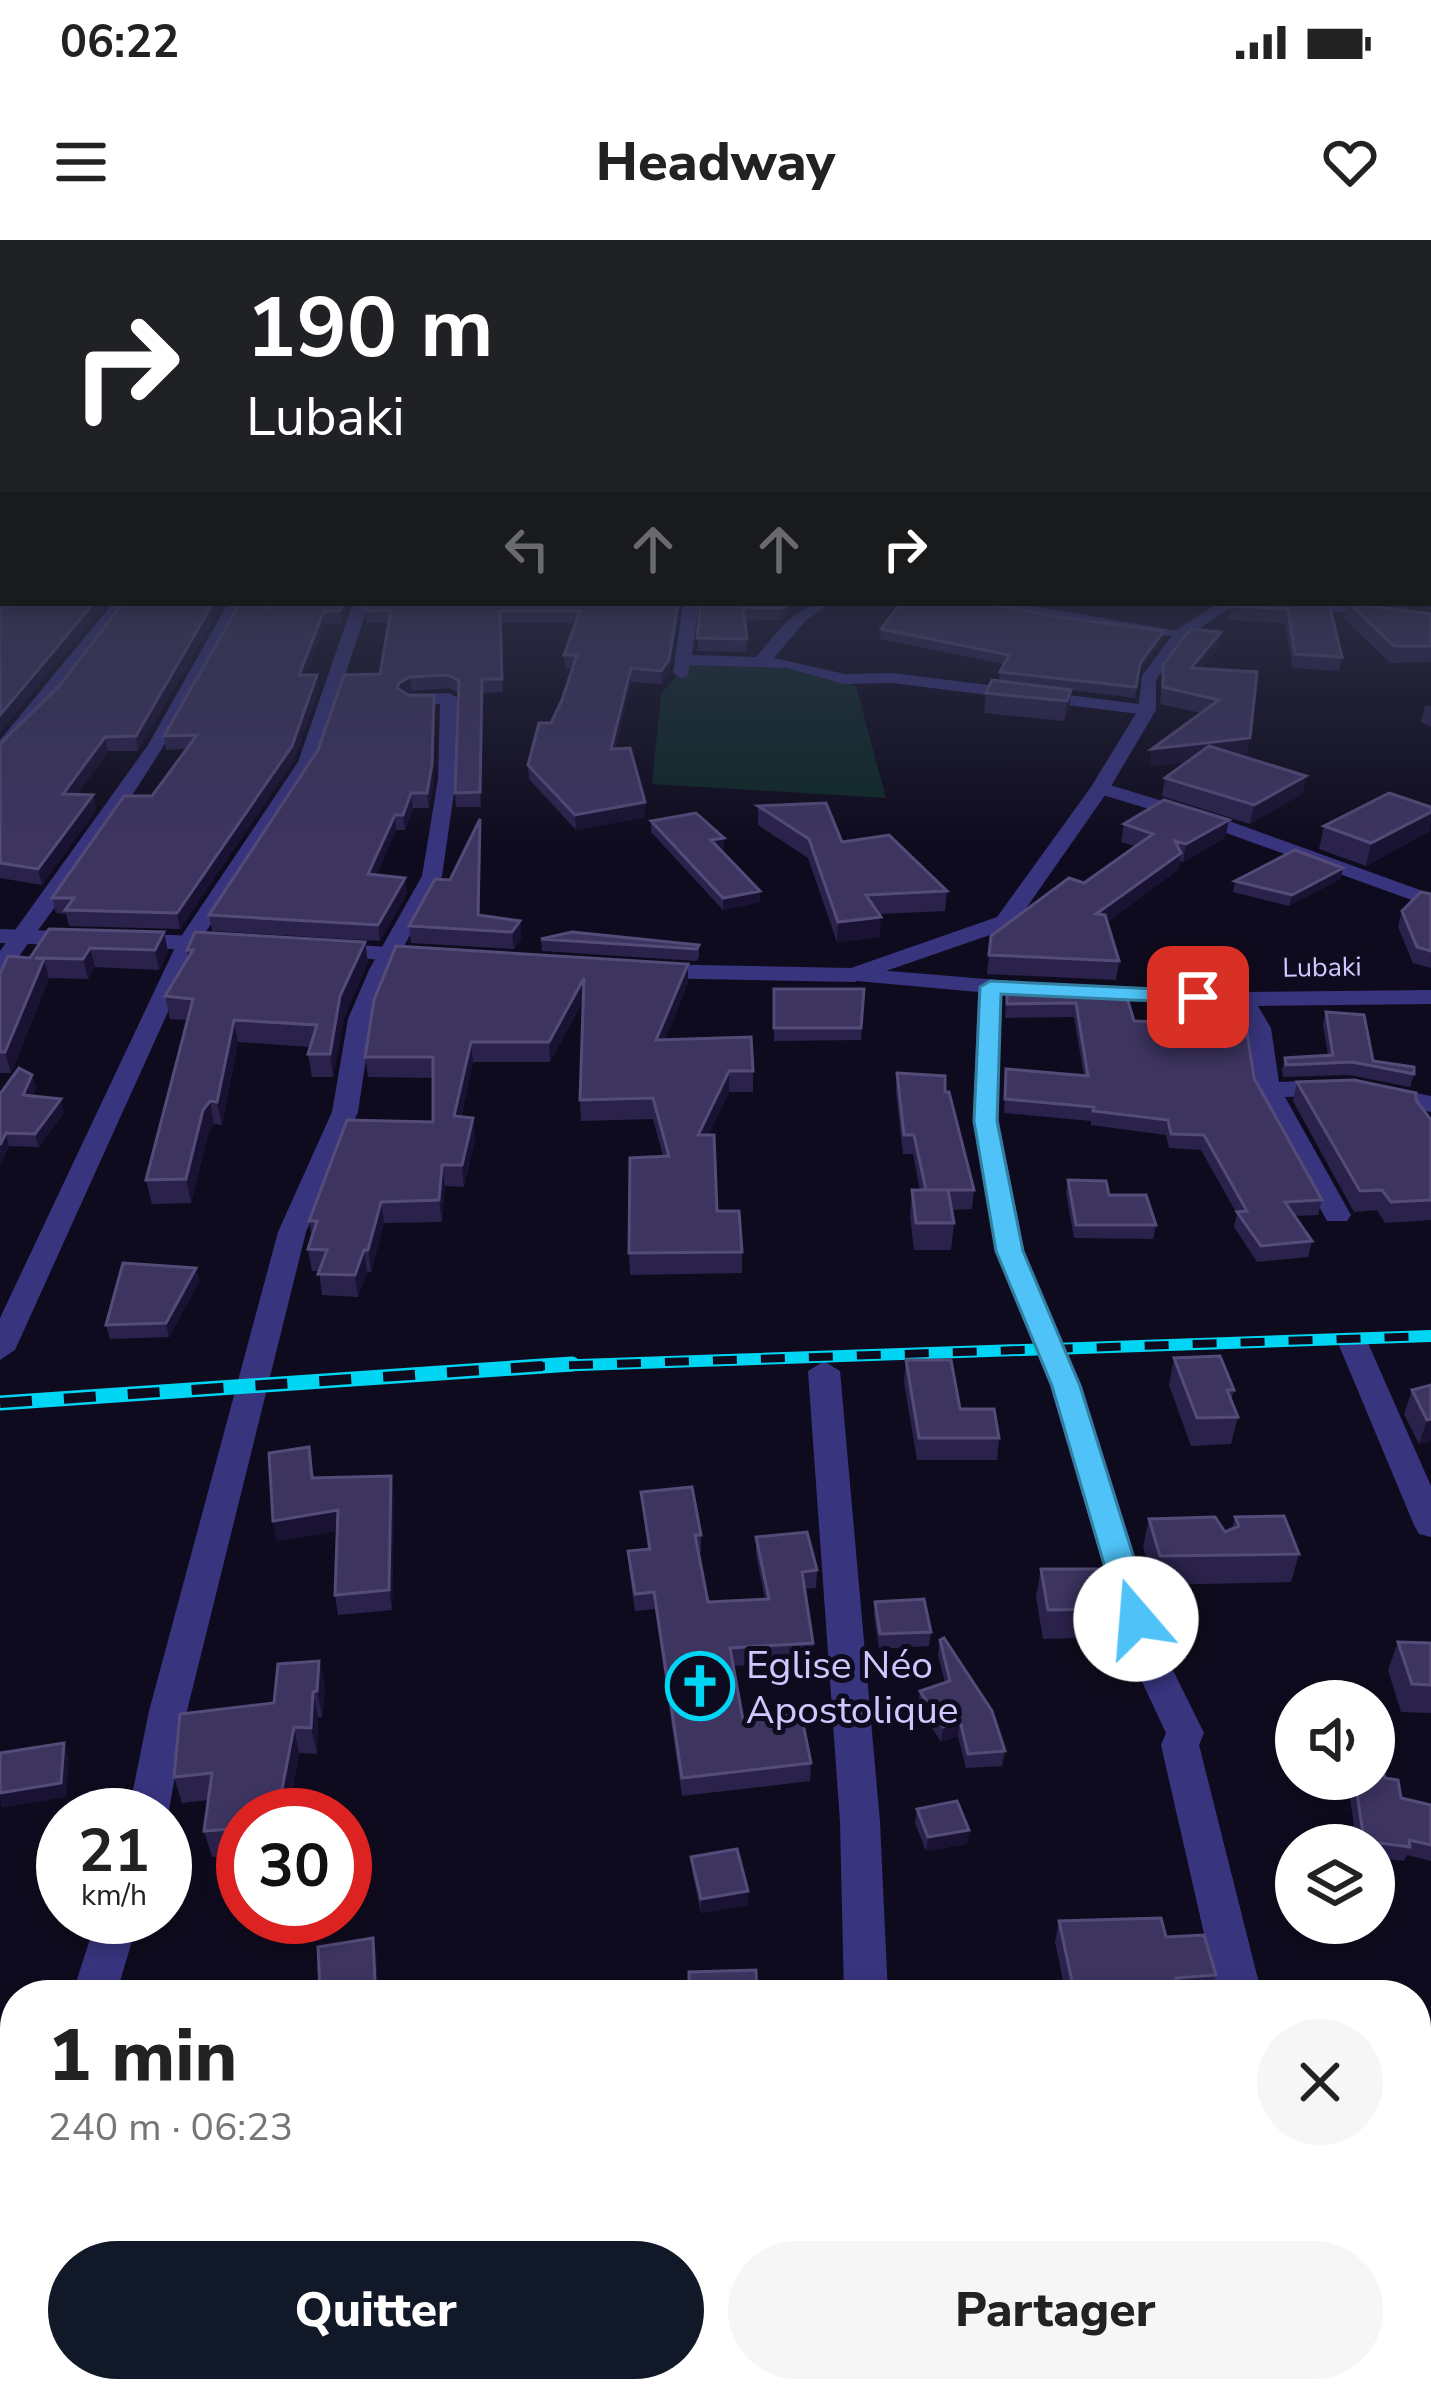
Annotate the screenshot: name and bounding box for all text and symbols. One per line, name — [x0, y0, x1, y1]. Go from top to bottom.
text: 06:22 — [60, 12, 179, 73]
text: Headway — [596, 125, 835, 199]
icon: menu — [48, 129, 114, 195]
icon: heart — [1317, 129, 1383, 195]
text: 190 m — [246, 271, 494, 386]
icon: right — [48, 288, 204, 444]
text: Lubaki — [246, 380, 405, 454]
icon: left — [494, 516, 560, 582]
icon: ahead — [620, 516, 686, 582]
icon: ahead — [746, 516, 812, 582]
icon: right — [872, 516, 938, 582]
pin — [1147, 946, 1249, 1048]
street label: Lubaki — [1282, 948, 1362, 987]
icon: arrive — [1165, 964, 1231, 1030]
position arrow — [1073, 1556, 1199, 1682]
place label: Eglise Néo Apostolique — [746, 1639, 959, 1737]
church icon: Eglise Néo Apostolique — [665, 1651, 735, 1721]
map controls — [1275, 1680, 1395, 1944]
button: sound — [1275, 1680, 1395, 1800]
speed limit sign: 30 — [216, 1788, 372, 1944]
text: 21 — [78, 1810, 150, 1892]
button: layers — [1275, 1824, 1395, 1944]
text: km/h — [81, 1875, 147, 1916]
text: 1 min — [48, 2007, 237, 2105]
button: close — [1257, 2019, 1383, 2145]
text: 240 m · 06:23 — [48, 2101, 293, 2154]
button: Quitter — [48, 2241, 704, 2379]
button: Partager — [728, 2241, 1383, 2379]

